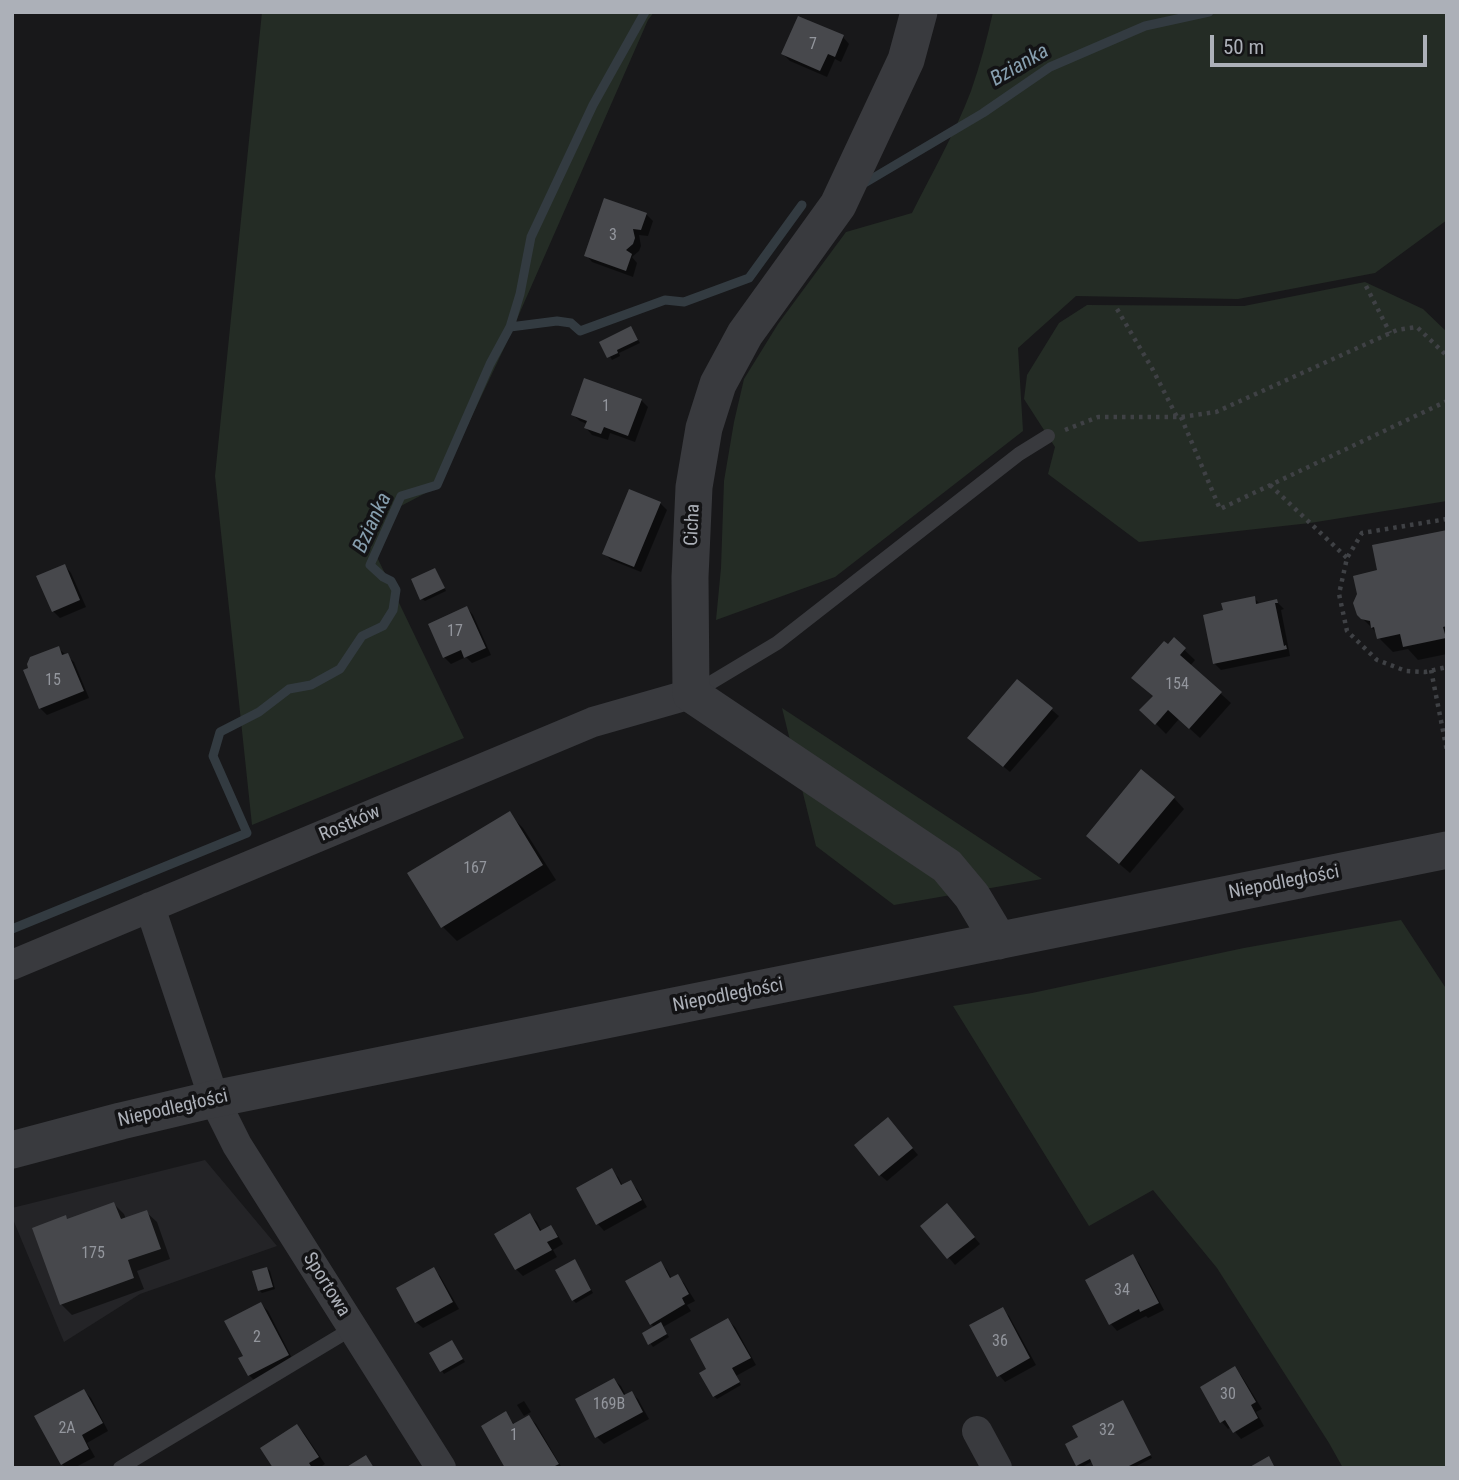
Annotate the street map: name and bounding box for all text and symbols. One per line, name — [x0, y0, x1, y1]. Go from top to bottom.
scale bar — [1214, 21, 1431, 65]
house number: 7 — [809, 35, 817, 55]
text: 50 m — [1223, 35, 1264, 59]
water label: Bzianka — [986, 39, 1054, 93]
house number: 3 — [609, 226, 617, 246]
house number: 1 — [602, 397, 610, 417]
water label: Bzianka — [348, 489, 398, 557]
street label: Cicha — [681, 503, 705, 547]
house number: 17 — [447, 622, 463, 642]
house number: 15 — [45, 671, 61, 691]
house number: 154 — [1165, 675, 1189, 695]
street label: Rostków — [316, 801, 384, 847]
house number: 167 — [463, 859, 487, 879]
street label: Niepodległości — [1227, 861, 1341, 905]
street label: Niepodległości — [671, 974, 785, 1018]
street label: Niepodległości — [116, 1085, 230, 1133]
house number: 175 — [81, 1244, 105, 1264]
street label: Sportowa — [297, 1249, 355, 1321]
house number: 34 — [1114, 1281, 1130, 1301]
house number: 2 — [253, 1328, 261, 1348]
house number: 36 — [992, 1332, 1008, 1352]
house number: 30 — [1220, 1385, 1236, 1405]
house number: 169B — [593, 1395, 625, 1415]
house number: 2A — [58, 1419, 76, 1439]
house number: 32 — [1099, 1421, 1115, 1441]
house number: 1 — [510, 1426, 518, 1446]

